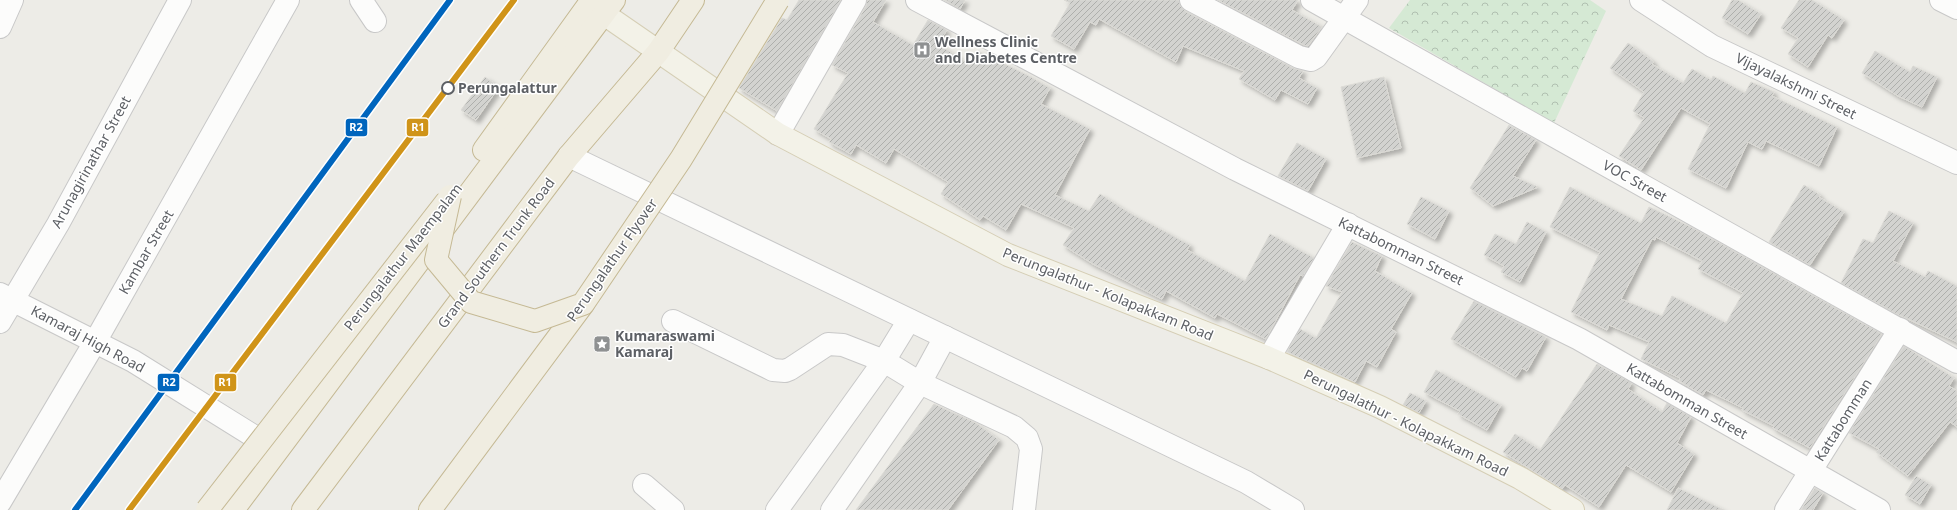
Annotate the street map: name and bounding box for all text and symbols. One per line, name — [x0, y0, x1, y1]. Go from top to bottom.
place label: Wellness Clinic and Diabetes Centre — [935, 32, 1077, 67]
hospital icon: Wellness Clinic and Diabetes Centre — [912, 40, 932, 60]
street label: Vijayalakshmi Street — [1733, 48, 1860, 123]
place label: Perungalattur — [458, 78, 558, 97]
marker: Perungalattur — [441, 81, 455, 95]
street label: Arunagirinathar Street — [46, 92, 135, 231]
line badge: R2 — [345, 118, 368, 137]
line badge: R1 — [406, 118, 429, 137]
text: R2 — [349, 119, 363, 134]
text: R1 — [411, 119, 425, 134]
street label: VOC Street — [1600, 155, 1671, 206]
street label: Grand Southern Trunk Road — [433, 174, 559, 332]
street label: Perungalathur Maempalam — [339, 179, 466, 334]
street label: Perungalathur Flyover — [562, 194, 661, 325]
street label: Kambar Street — [114, 206, 177, 297]
street label: Kattabomman Street — [1335, 212, 1467, 289]
street label: Perungalathur - Kolapakkam Road — [1000, 242, 1216, 345]
street label: Kamaraj High Road — [28, 300, 149, 377]
place label: Kumaraswami Kamaraj — [615, 326, 715, 361]
place icon: Kumaraswami Kamaraj — [592, 334, 612, 354]
street label: Kattabomman Street — [1623, 358, 1751, 443]
street label: Perungalathur - Kolapakkam Road — [1301, 365, 1512, 481]
line badge: R2 — [157, 373, 180, 392]
line badge: R1 — [214, 373, 237, 392]
text: R2 — [162, 374, 176, 389]
text: R1 — [218, 374, 232, 389]
street label: Kattabomman — [1810, 375, 1876, 465]

